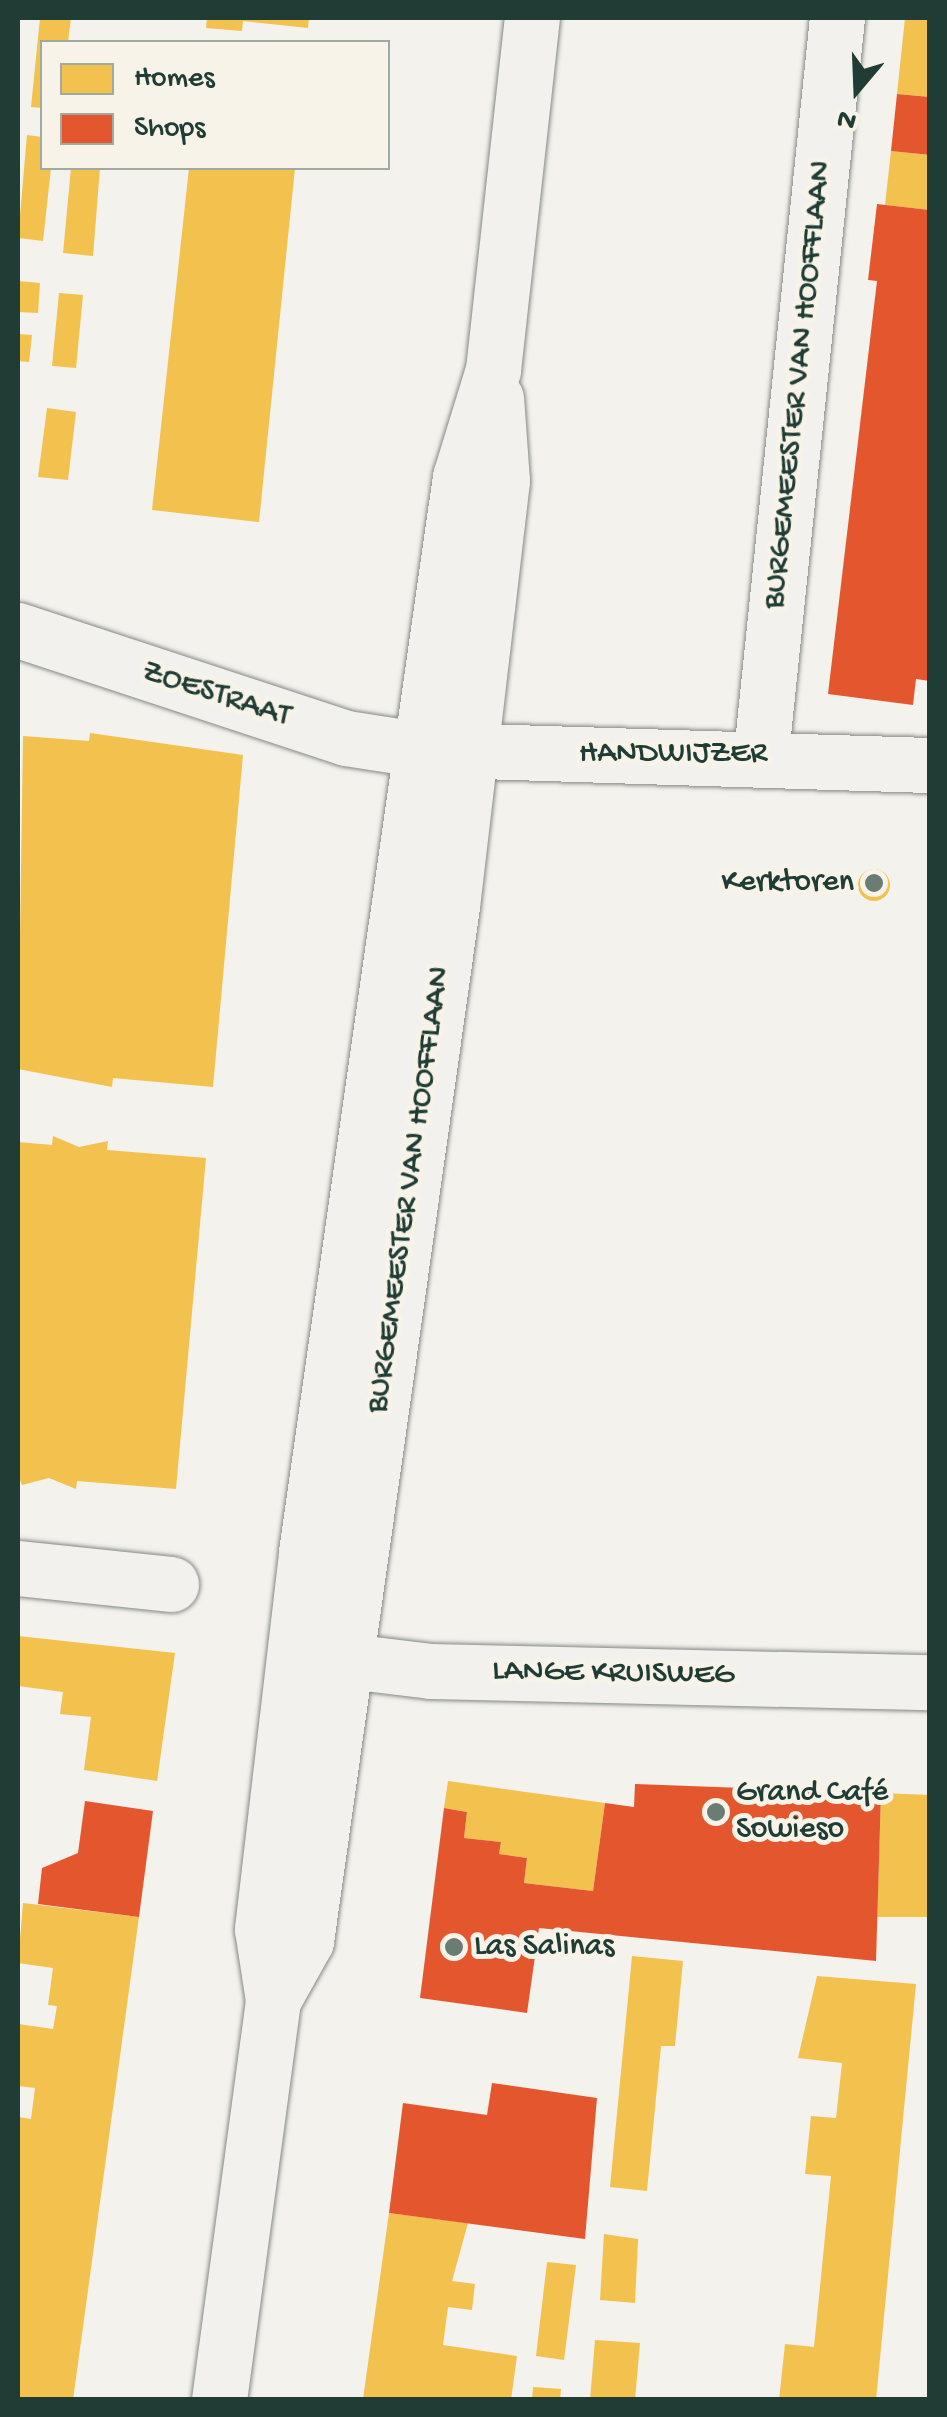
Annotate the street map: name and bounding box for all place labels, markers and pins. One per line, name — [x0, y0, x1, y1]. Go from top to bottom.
place label: Kerktoren — [722, 864, 854, 902]
marker: Kerktoren — [863, 872, 885, 894]
place label: Grand Café Sowieso — [736, 1775, 888, 1850]
marker: Grand Café Sowieso — [705, 1801, 727, 1823]
place label: Las Salinas — [474, 1928, 614, 1966]
marker: Las Salinas — [443, 1936, 465, 1958]

